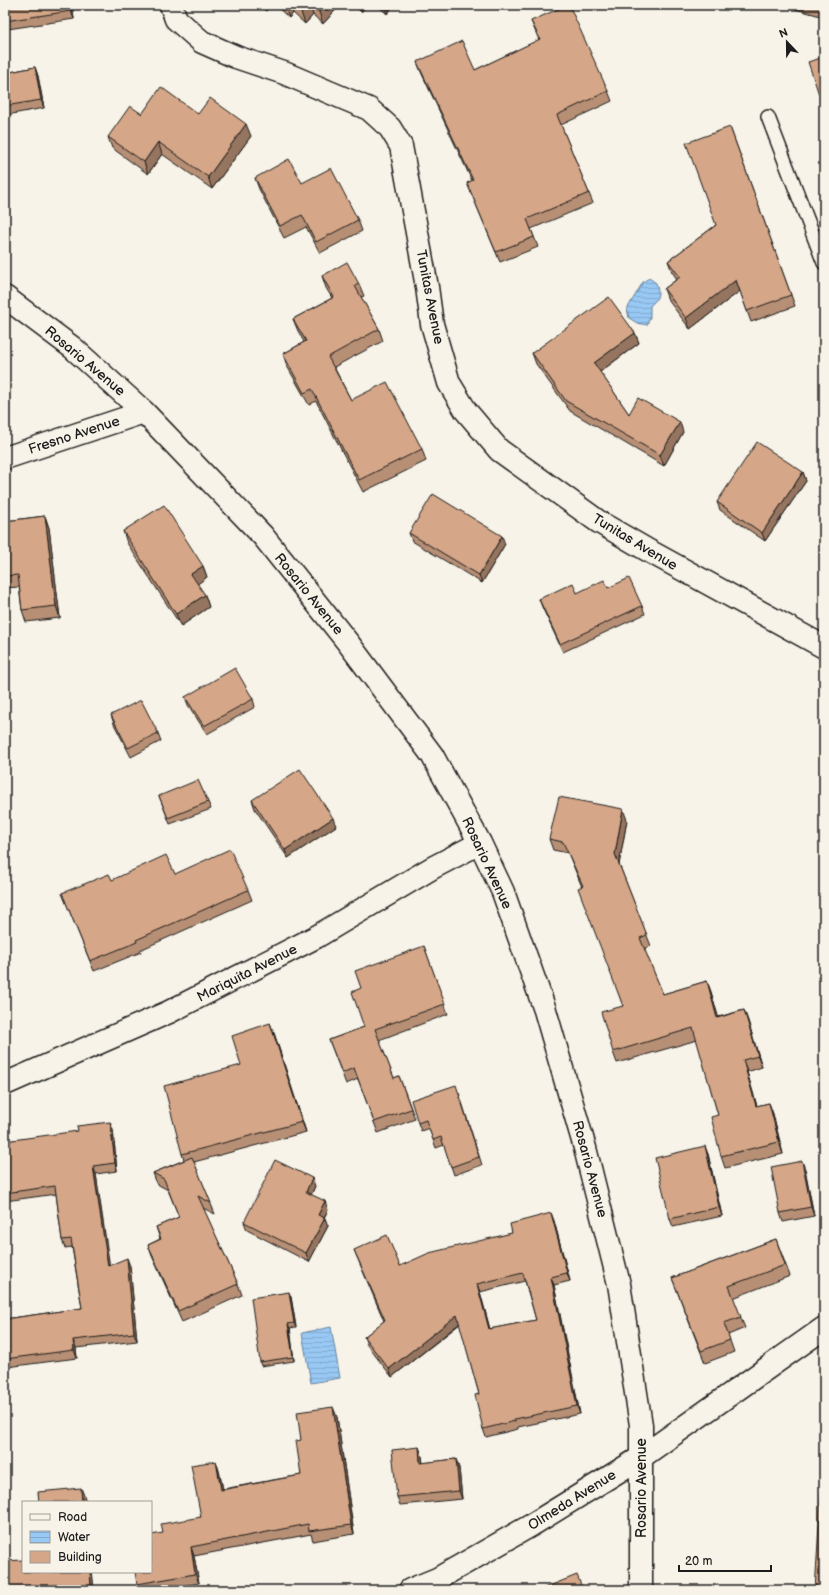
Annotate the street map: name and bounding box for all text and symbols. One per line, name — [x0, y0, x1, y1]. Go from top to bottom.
north arrow — [767, 22, 807, 62]
text: N — [777, 26, 790, 41]
street label: Tunitas Avenue — [413, 248, 447, 346]
street label: Rosario Avenue — [41, 322, 129, 400]
street label: Fresno Avenue — [26, 412, 122, 458]
street label: Tunitas Avenue — [590, 510, 680, 574]
street label: Rosario Avenue — [271, 550, 347, 638]
street label: Rosario Avenue — [458, 814, 516, 912]
street label: Mariquita Avenue — [194, 940, 300, 1006]
street label: Rosario Avenue — [569, 1119, 611, 1219]
street label: Rosario Avenue — [633, 1438, 650, 1538]
street label: Olmeda Avenue — [525, 1466, 619, 1534]
legend — [22, 1501, 152, 1573]
text: Road — [58, 1510, 87, 1525]
text: Water — [58, 1530, 90, 1545]
scale bar — [679, 1547, 771, 1573]
text: Building — [58, 1550, 102, 1565]
text: 20 m — [685, 1554, 712, 1569]

